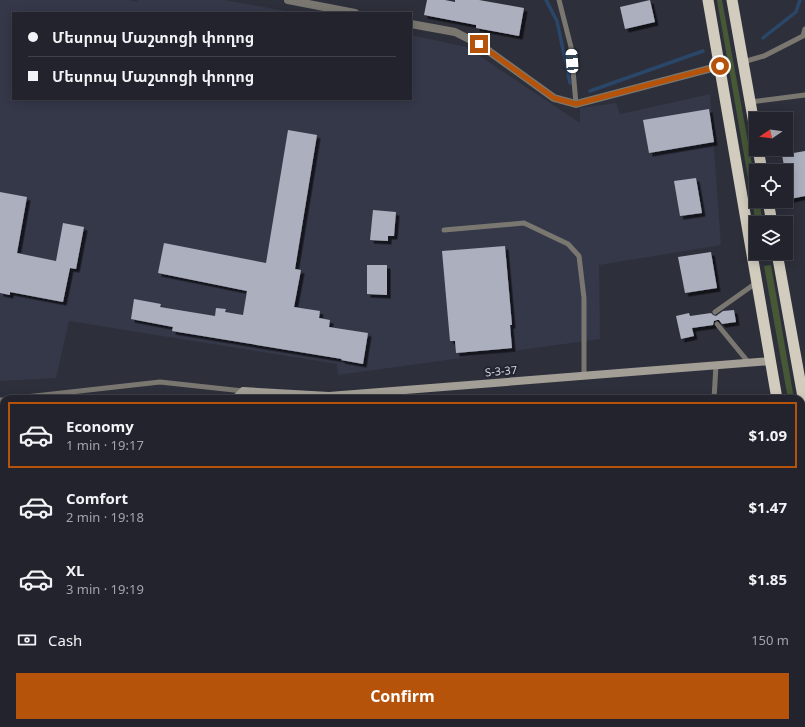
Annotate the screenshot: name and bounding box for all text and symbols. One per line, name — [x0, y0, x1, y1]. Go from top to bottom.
text: Մեսրոպ Մաշտոցի փողոց — [52, 27, 254, 47]
route end — [470, 35, 488, 53]
car — [565, 49, 579, 73]
route start — [711, 57, 729, 75]
text: Մեսրոպ Մաշտոցի փողոց — [52, 66, 254, 86]
north arrow — [749, 112, 793, 156]
map controls — [749, 112, 793, 260]
button: locate — [749, 164, 793, 208]
button: layers — [749, 216, 793, 260]
street label: Տ-3-37 — [484, 362, 518, 379]
text: Economy — [66, 416, 134, 436]
icon: car — [18, 417, 54, 453]
text: $1.09 — [748, 425, 787, 445]
text: 1 min · 19:17 — [66, 436, 144, 454]
text: Comfort — [66, 488, 128, 508]
icon: car — [18, 489, 54, 525]
text: $1.47 — [748, 497, 787, 517]
text: 2 min · 19:18 — [66, 508, 144, 526]
text: XL — [66, 560, 84, 580]
icon: car — [18, 561, 54, 597]
text: $1.85 — [748, 569, 787, 589]
text: 3 min · 19:19 — [66, 580, 144, 598]
icon: cash — [16, 629, 38, 651]
text: Cash — [48, 630, 82, 650]
text: 150 m — [751, 631, 789, 649]
button: Confirm — [16, 673, 789, 719]

